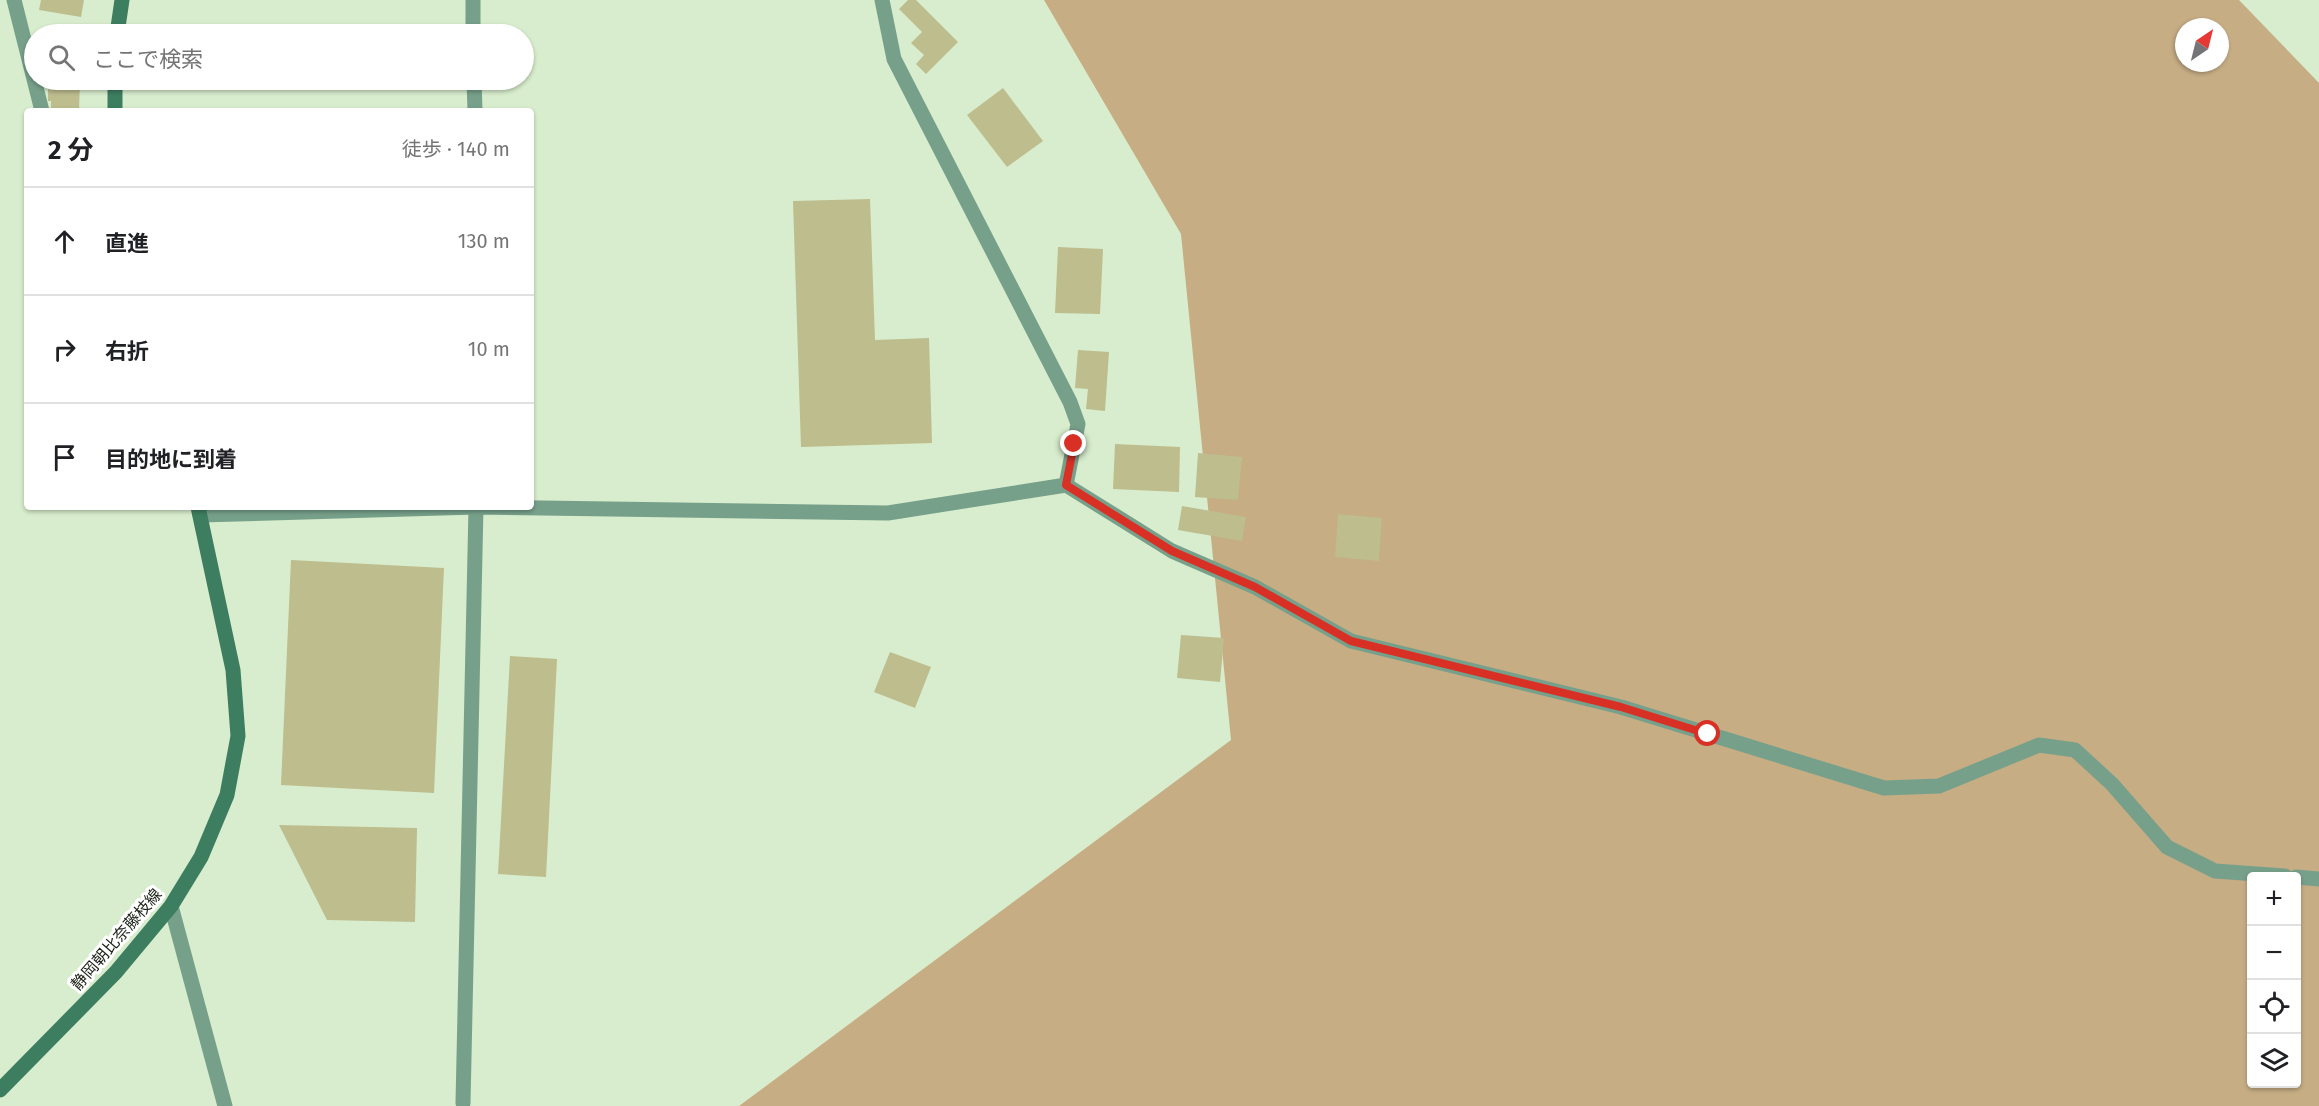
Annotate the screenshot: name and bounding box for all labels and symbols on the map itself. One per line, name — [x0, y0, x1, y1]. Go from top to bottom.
north arrow — [2175, 18, 2229, 72]
route end — [1060, 430, 1086, 456]
route start — [1694, 720, 1720, 746]
street label: 静岡朝比奈藤枝線 — [67, 885, 166, 994]

